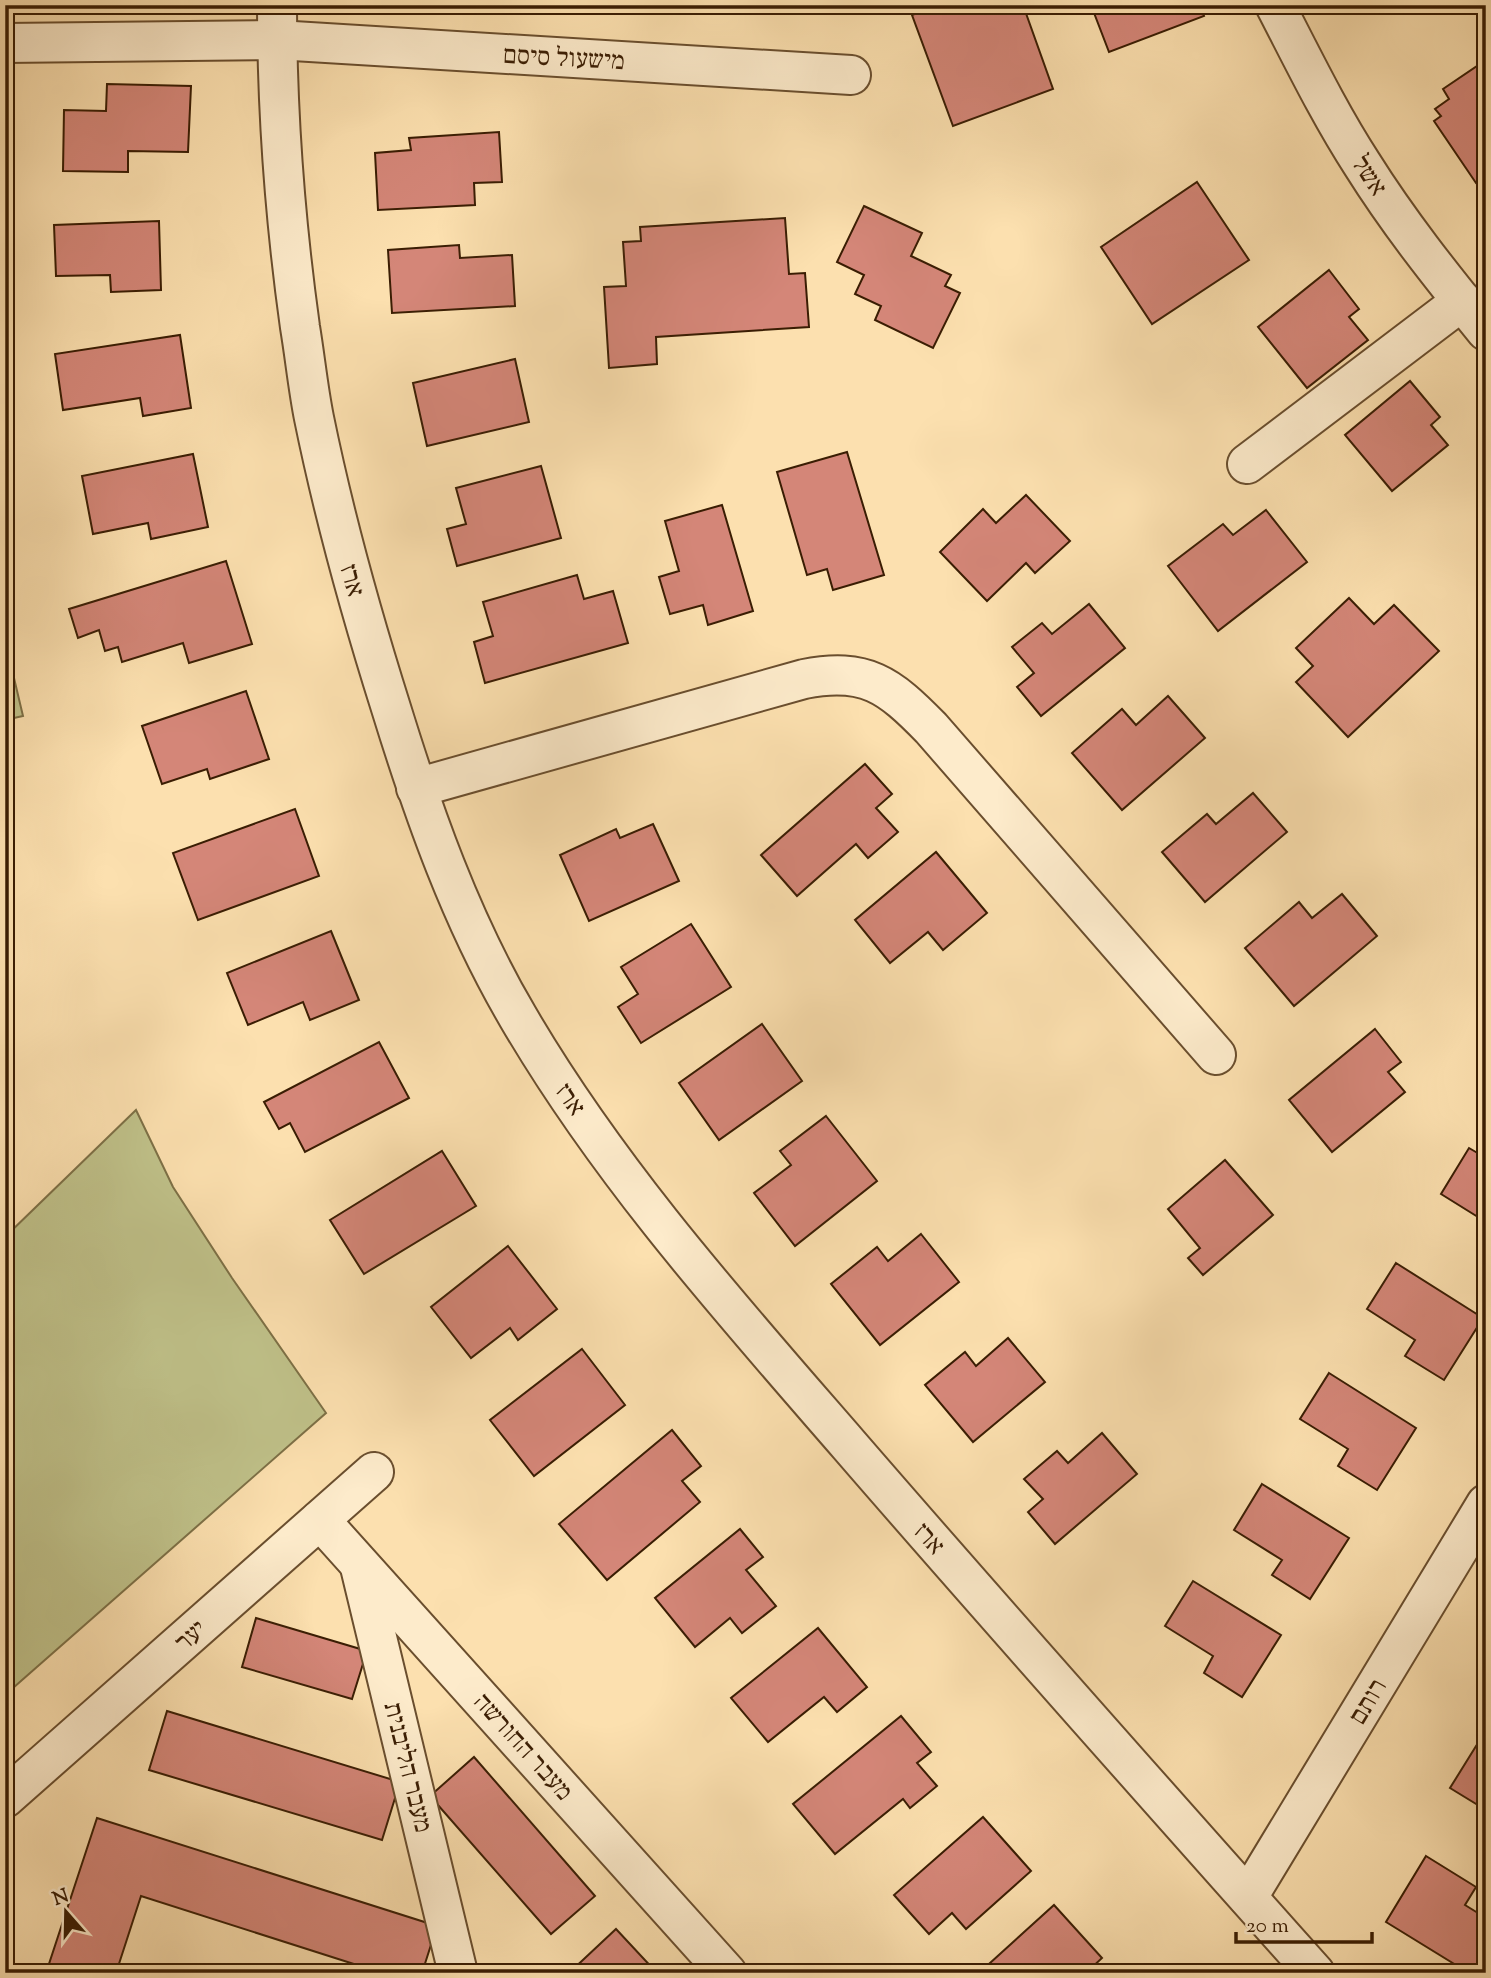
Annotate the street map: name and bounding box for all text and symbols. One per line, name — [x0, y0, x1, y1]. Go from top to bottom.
street label: מישעול סיסם — [502, 38, 626, 81]
street label: אשל — [1341, 149, 1395, 204]
street label: ארז — [329, 560, 373, 601]
street label: ארז — [545, 1077, 593, 1124]
street label: ארז — [904, 1515, 953, 1564]
street label: יער — [167, 1612, 216, 1661]
street label: רותם — [1341, 1672, 1397, 1732]
street label: מעבר החורשה — [464, 1685, 581, 1810]
street label: מעבר הליבנית — [373, 1699, 441, 1837]
north arrow — [32, 1876, 102, 1946]
text: N — [49, 1883, 73, 1914]
scale bar — [1236, 1901, 1372, 1945]
text: 20 m — [1246, 1912, 1289, 1942]

